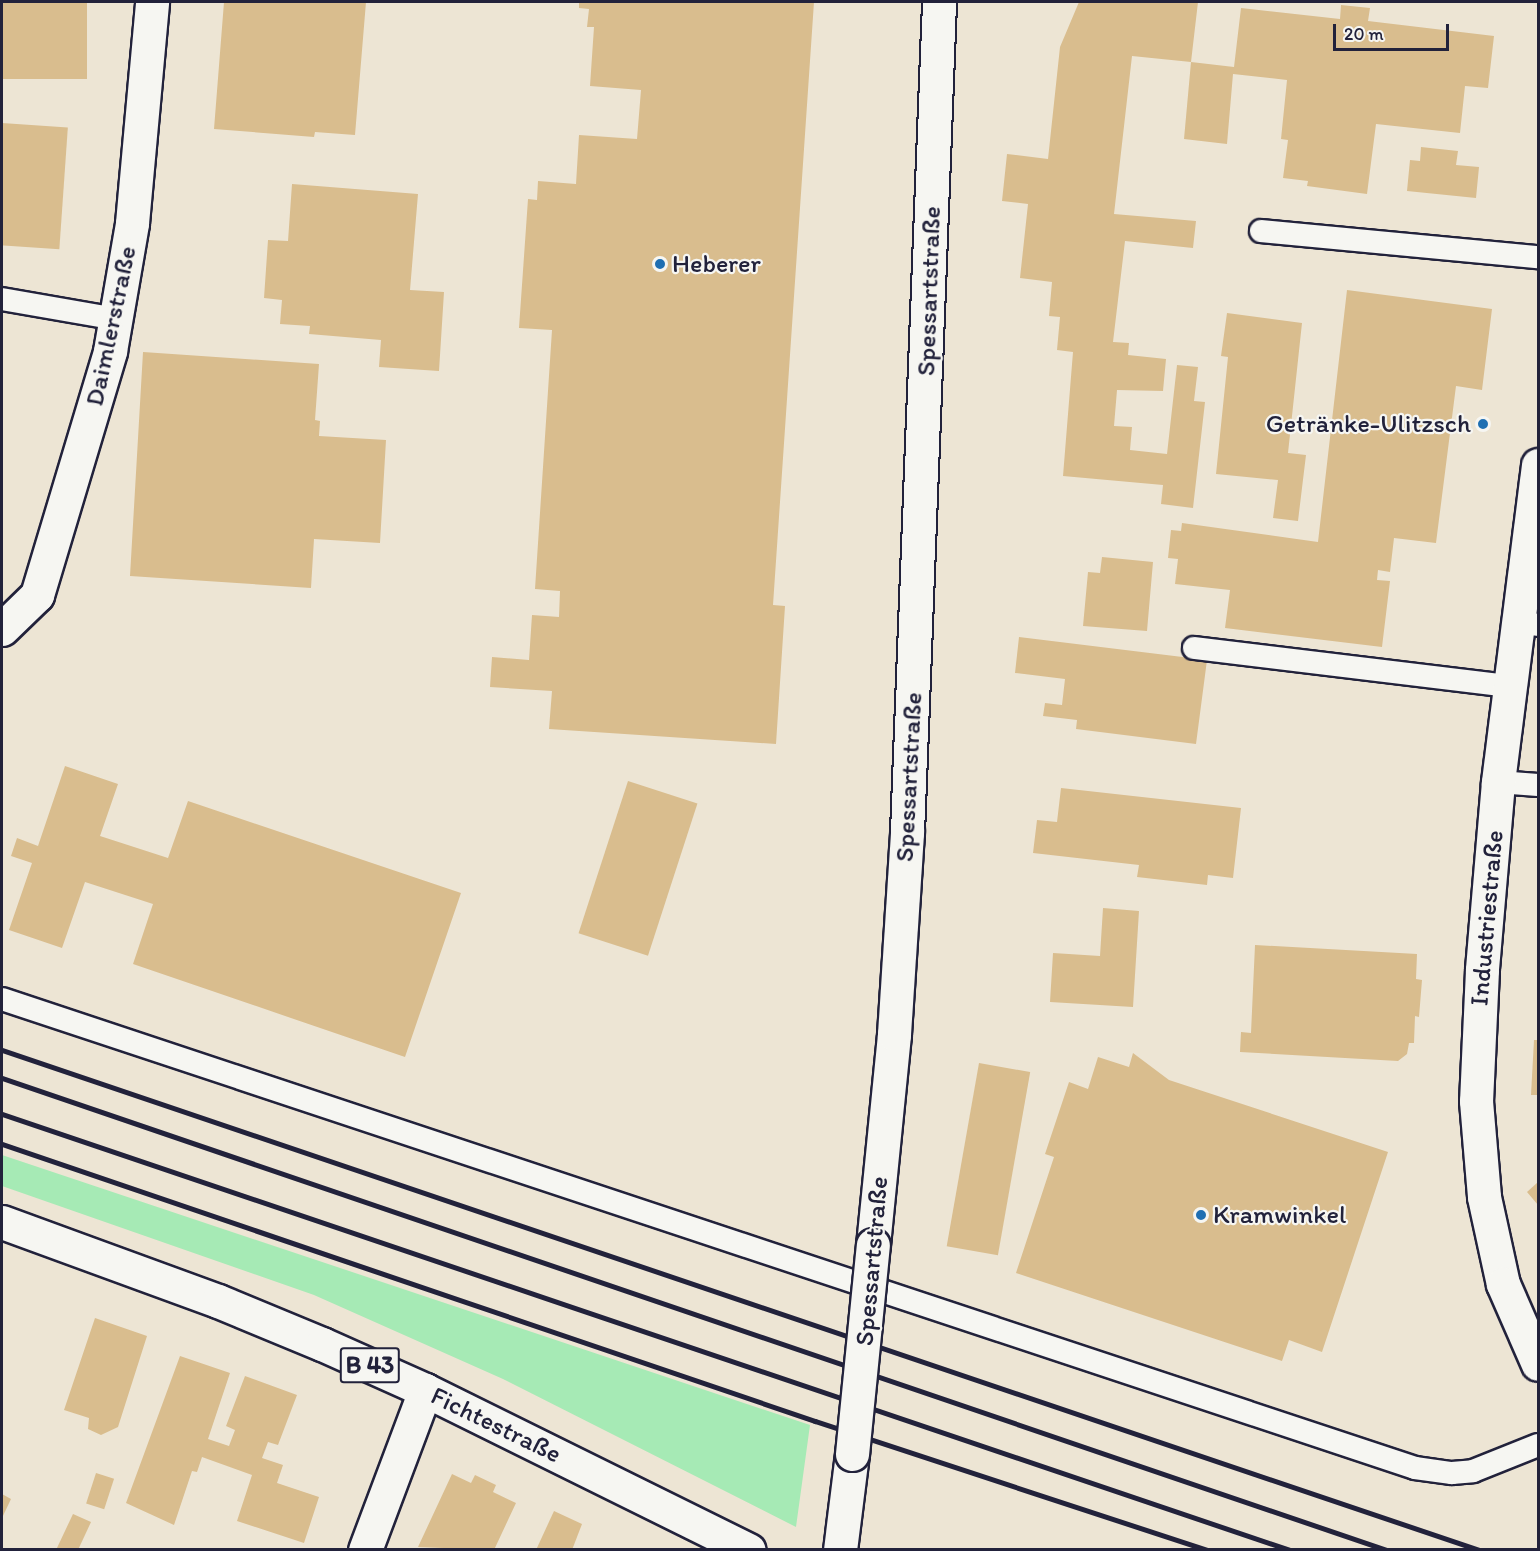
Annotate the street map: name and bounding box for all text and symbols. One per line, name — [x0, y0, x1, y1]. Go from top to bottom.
scale bar — [1336, 12, 1452, 50]
text: 20 m — [1344, 23, 1384, 45]
street label: Spessartstraße — [910, 206, 948, 376]
street label: Daimlerstraße — [79, 243, 143, 409]
place label: Heberer — [672, 248, 761, 280]
marker: Heberer — [653, 257, 667, 271]
place label: Getränke-Ulitzsch — [1266, 408, 1471, 440]
marker: Getränke-Ulitzsch — [1476, 417, 1490, 431]
street label: Spessartstraße — [889, 691, 929, 863]
street label: Industriestraße — [1464, 829, 1510, 1007]
street label: Spessartstraße — [849, 1175, 895, 1347]
place label: Kramwinkel — [1213, 1199, 1346, 1231]
marker: Kramwinkel — [1194, 1208, 1208, 1222]
road number: B 43 — [338, 1344, 401, 1386]
street label: Fichtestraße — [426, 1380, 566, 1470]

